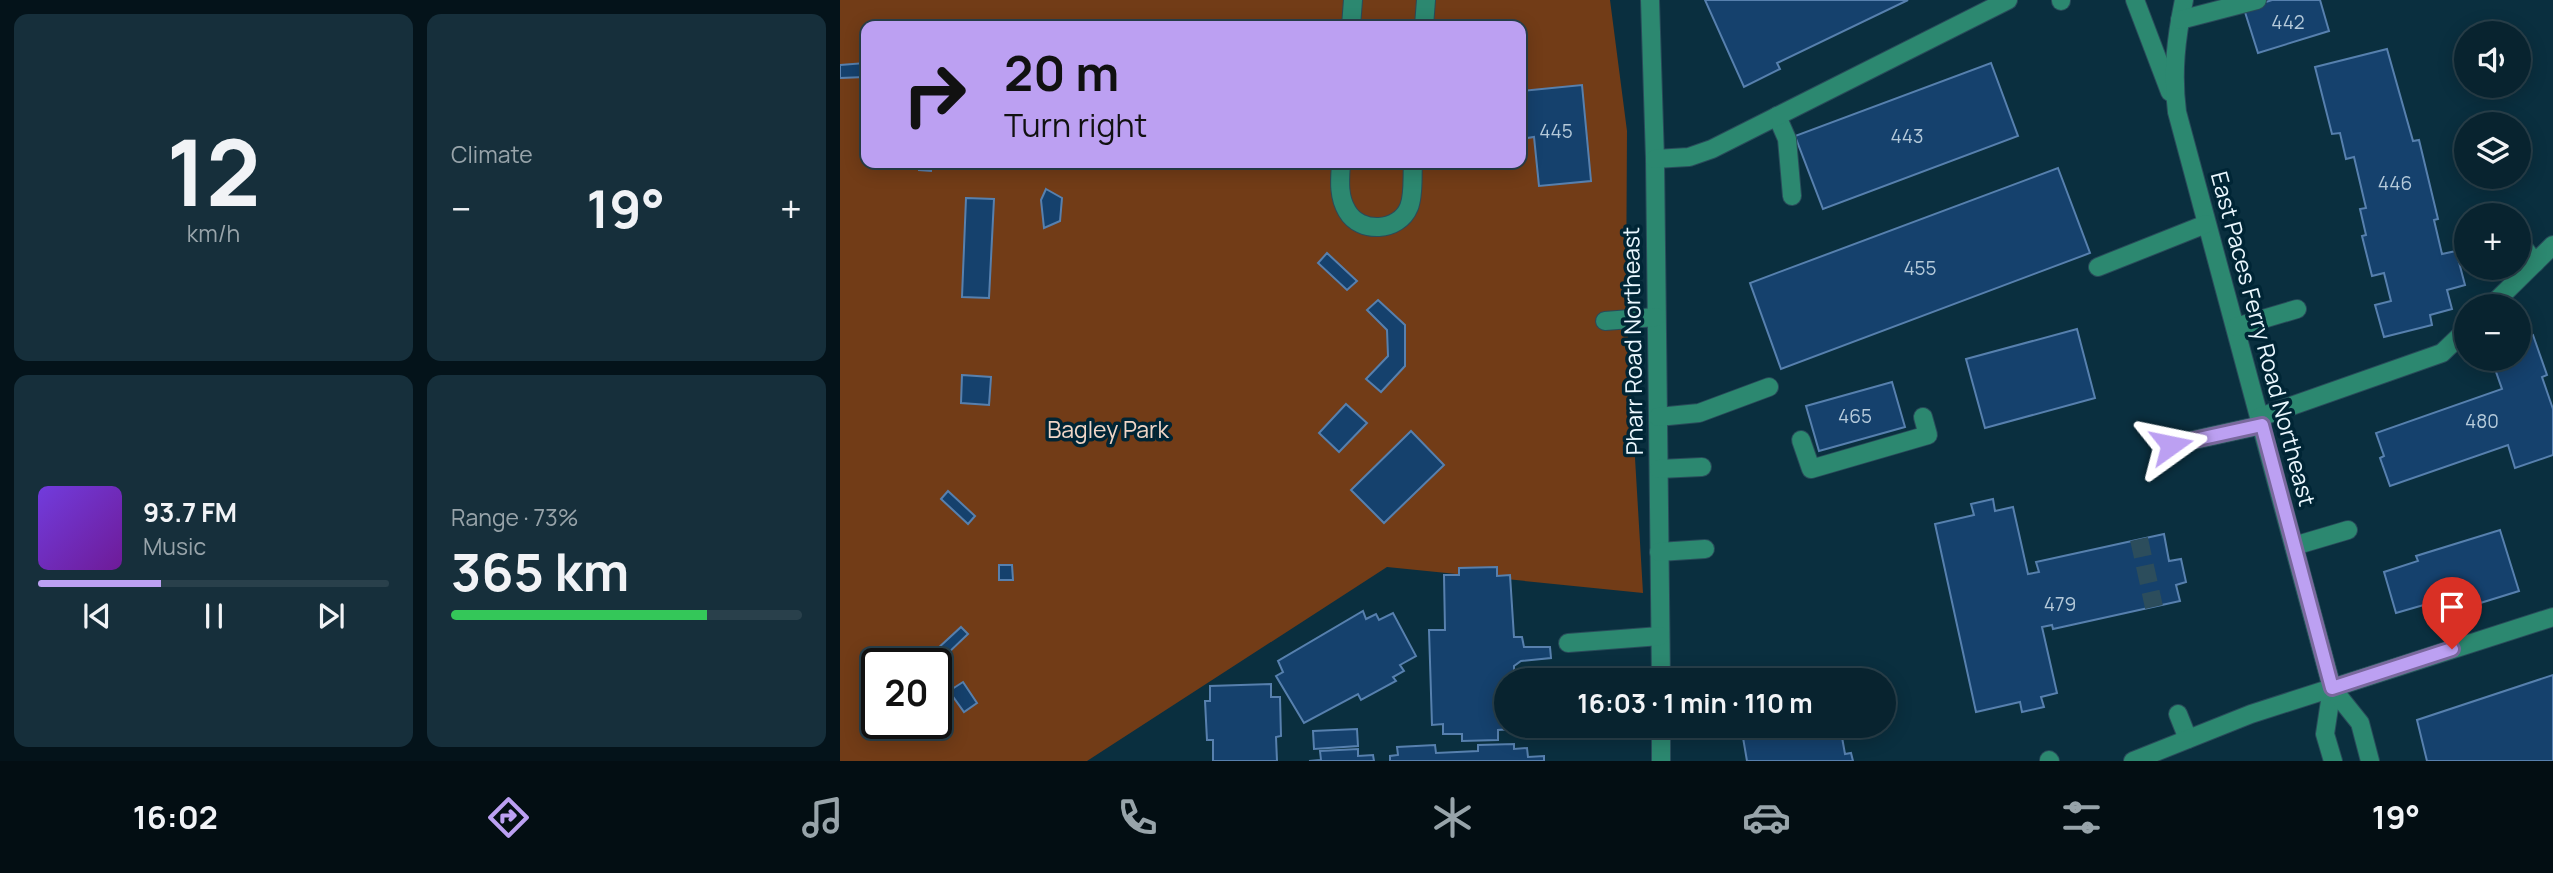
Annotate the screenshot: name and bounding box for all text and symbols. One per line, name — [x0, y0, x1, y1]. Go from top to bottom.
house number: 442 — [2271, 9, 2305, 35]
map controls — [2454, 21, 2531, 371]
button: sound — [2454, 21, 2531, 98]
text: 20 m — [1004, 39, 1119, 106]
icon: right — [889, 49, 980, 140]
text: Turn right — [1004, 103, 1147, 147]
text: 12 — [166, 109, 261, 233]
button: layers — [2454, 112, 2531, 189]
house number: 445 — [1539, 118, 1573, 144]
house number: 443 — [1890, 123, 1924, 149]
text: Climate — [451, 138, 533, 170]
street label: East Paces Ferry Road Northeast — [2204, 168, 2324, 510]
house number: 446 — [2378, 170, 2412, 196]
text: 19° — [587, 173, 665, 244]
text: − — [451, 182, 472, 234]
text: + — [780, 182, 802, 234]
button: + — [2454, 203, 2531, 280]
text: km/h — [187, 217, 240, 249]
street label: Pharr Road Northeast — [1614, 227, 1650, 455]
house number: 455 — [1903, 255, 1937, 281]
button: − — [2454, 294, 2531, 371]
house number: 465 — [1838, 403, 1872, 429]
position arrow — [2134, 408, 2208, 482]
house number: 480 — [2465, 408, 2499, 434]
park label: Bagley Park — [1047, 413, 1169, 445]
text: 93.7 FM — [143, 494, 237, 530]
text: Range · 73% — [451, 501, 578, 533]
text: Music — [143, 530, 206, 562]
text: 365 km — [451, 536, 629, 607]
pin — [2422, 577, 2482, 649]
icon: arrive — [2433, 588, 2471, 626]
house number: 479 — [2044, 591, 2076, 617]
icon: previous — [78, 597, 116, 635]
icon: pause — [195, 597, 233, 635]
icon: next — [312, 597, 350, 635]
speed limit sign: 20 — [861, 648, 952, 739]
text: 16:03 · 1 min · 110 m — [1577, 685, 1813, 721]
icon: directions — [484, 793, 533, 842]
icon: music — [798, 793, 847, 842]
icon: phone — [1113, 793, 1162, 842]
icon: climate — [1428, 793, 1477, 842]
icon: car — [1742, 793, 1791, 842]
icon: filters — [2057, 793, 2106, 842]
text: 16:02 — [133, 795, 218, 839]
text: 19° — [2372, 795, 2420, 839]

